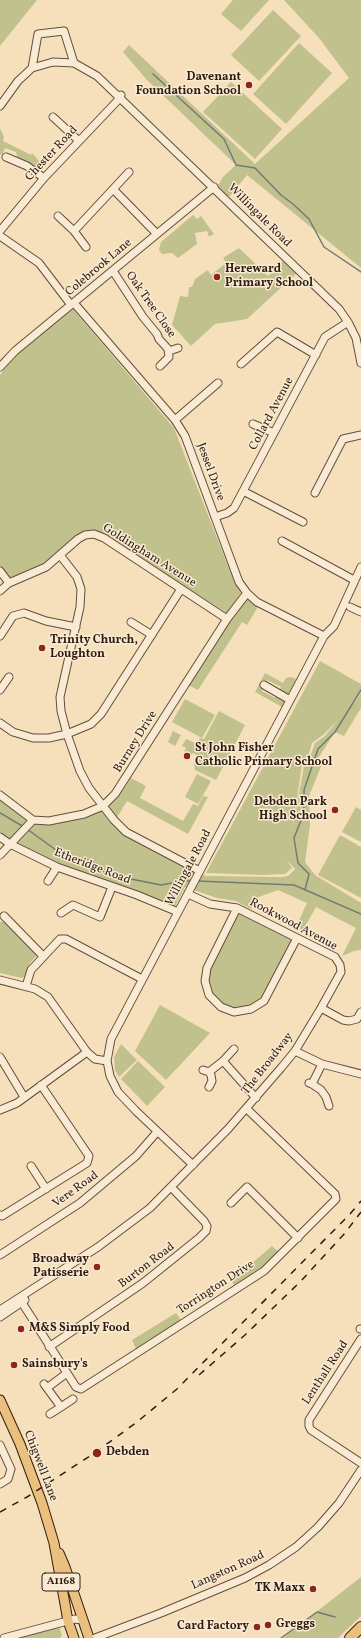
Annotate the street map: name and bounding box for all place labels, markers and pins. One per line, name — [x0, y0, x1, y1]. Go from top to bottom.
place label: Davenant Foundation School — [136, 71, 241, 99]
marker: Davenant Foundation School — [244, 80, 254, 90]
place label: Hereward Primary School — [225, 263, 313, 291]
marker: Hereward Primary School — [212, 272, 222, 282]
place label: Trinity Church, Loughton — [50, 634, 138, 662]
marker: Trinity Church, Loughton — [37, 643, 47, 653]
place label: St John Fisher Catholic Primary School — [195, 742, 332, 770]
marker: St John Fisher Catholic Primary School — [182, 751, 192, 761]
place label: Debden Park High School — [254, 796, 327, 824]
marker: Debden Park High School — [330, 805, 340, 815]
place label: Broadway Patisserie — [32, 1253, 89, 1281]
marker: Broadway Patisserie — [92, 1262, 102, 1272]
place label: M&S Simply Food — [29, 1322, 130, 1336]
marker: M&S Simply Food — [16, 1324, 26, 1334]
place label: Sainsbury's — [22, 1358, 88, 1372]
marker: Sainsbury's — [9, 1360, 19, 1370]
place label: Debden — [106, 1446, 149, 1460]
marker: Debden — [91, 1447, 103, 1459]
place label: TK Maxx — [255, 1582, 305, 1596]
marker: TK Maxx — [308, 1584, 318, 1594]
place label: Greggs — [276, 1618, 315, 1632]
place label: Card Factory — [177, 1620, 249, 1634]
marker: Greggs — [263, 1620, 273, 1630]
marker: Card Factory — [252, 1622, 262, 1632]

